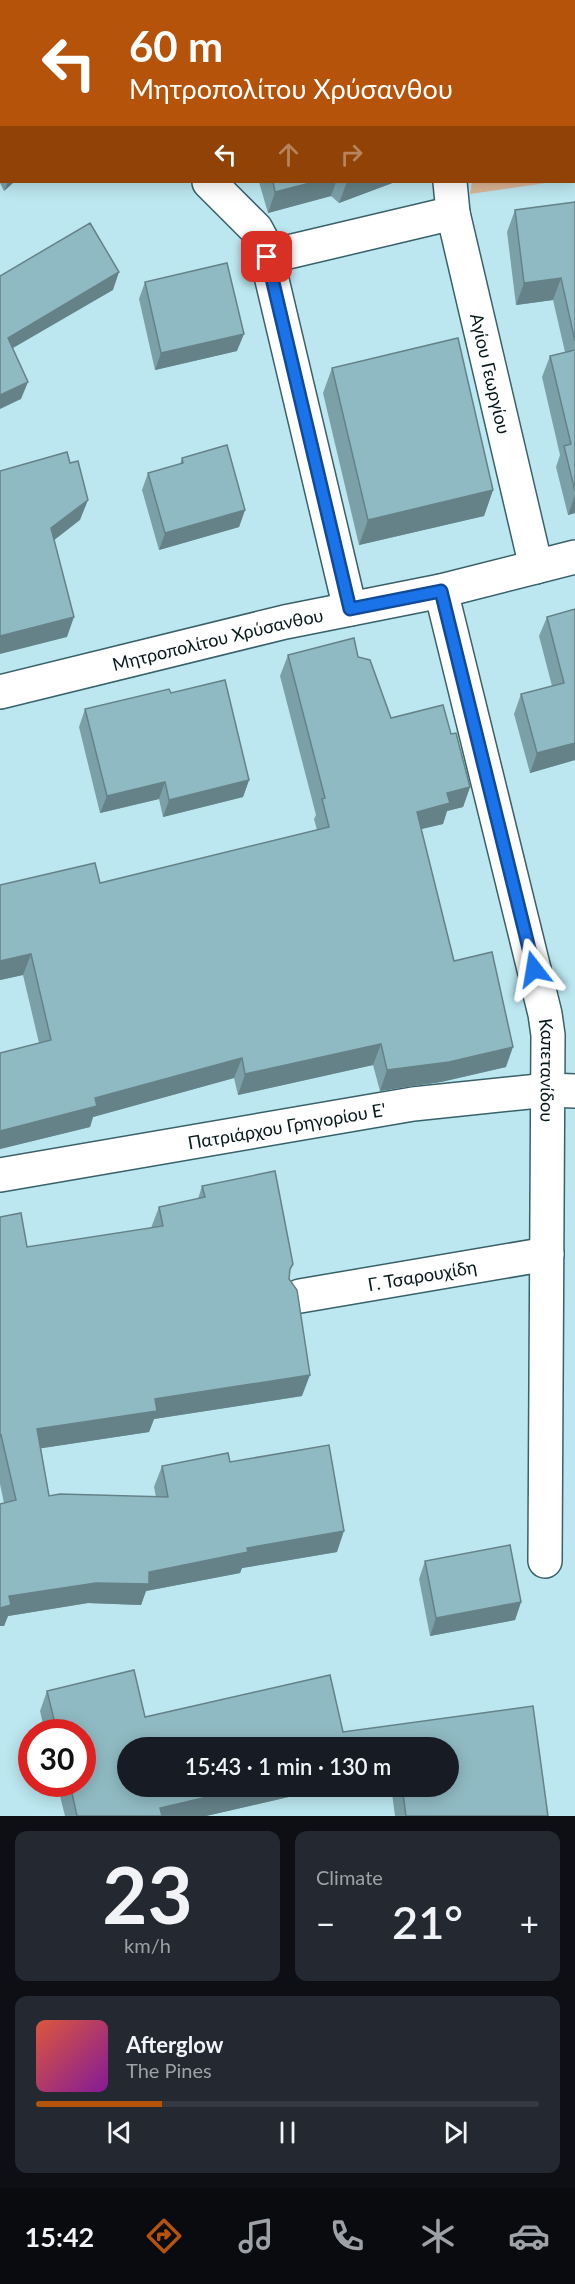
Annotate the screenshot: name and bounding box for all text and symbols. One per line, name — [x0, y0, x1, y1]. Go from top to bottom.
text: 60 m — [129, 21, 223, 71]
icon: left — [30, 24, 108, 102]
text: Μητροπολίτου Χρύσανθου — [129, 72, 453, 105]
icon: left — [209, 138, 242, 171]
icon: ahead — [272, 138, 305, 171]
icon: right — [335, 138, 368, 171]
pin — [241, 231, 292, 282]
icon: arrive — [250, 240, 283, 273]
street label: Αγίου Γεωργίου — [466, 311, 515, 436]
street label: Μητροπολίτου Χρύσανθου — [110, 604, 325, 675]
position arrow — [502, 937, 566, 1001]
street label: Καπετανίδου — [535, 1017, 560, 1122]
street label: Πατριάρχου Γρηγορίου Ε' — [186, 1098, 388, 1154]
street label: Γ. Τσαρουχίδη — [366, 1255, 478, 1295]
speed limit sign: 30 — [18, 1719, 96, 1797]
text: 15:43 · 1 min · 130 m — [185, 1753, 391, 1780]
text: 23 — [102, 1847, 193, 1941]
text: Climate — [316, 1865, 383, 1889]
text: 21° — [392, 1895, 463, 1949]
text: − — [316, 1903, 335, 1943]
text: + — [520, 1903, 539, 1943]
text: km/h — [124, 1933, 171, 1957]
text: Afterglow — [126, 2031, 223, 2058]
text: The Pines — [126, 2058, 212, 2082]
icon: previous — [103, 2116, 136, 2149]
icon: pause — [271, 2116, 304, 2149]
icon: next — [439, 2116, 472, 2149]
icon: directions — [143, 2215, 185, 2257]
icon: music — [235, 2215, 277, 2257]
icon: phone — [326, 2215, 368, 2257]
icon: climate — [417, 2215, 459, 2257]
icon: car — [508, 2215, 550, 2257]
text: 15:42 — [25, 2220, 94, 2253]

